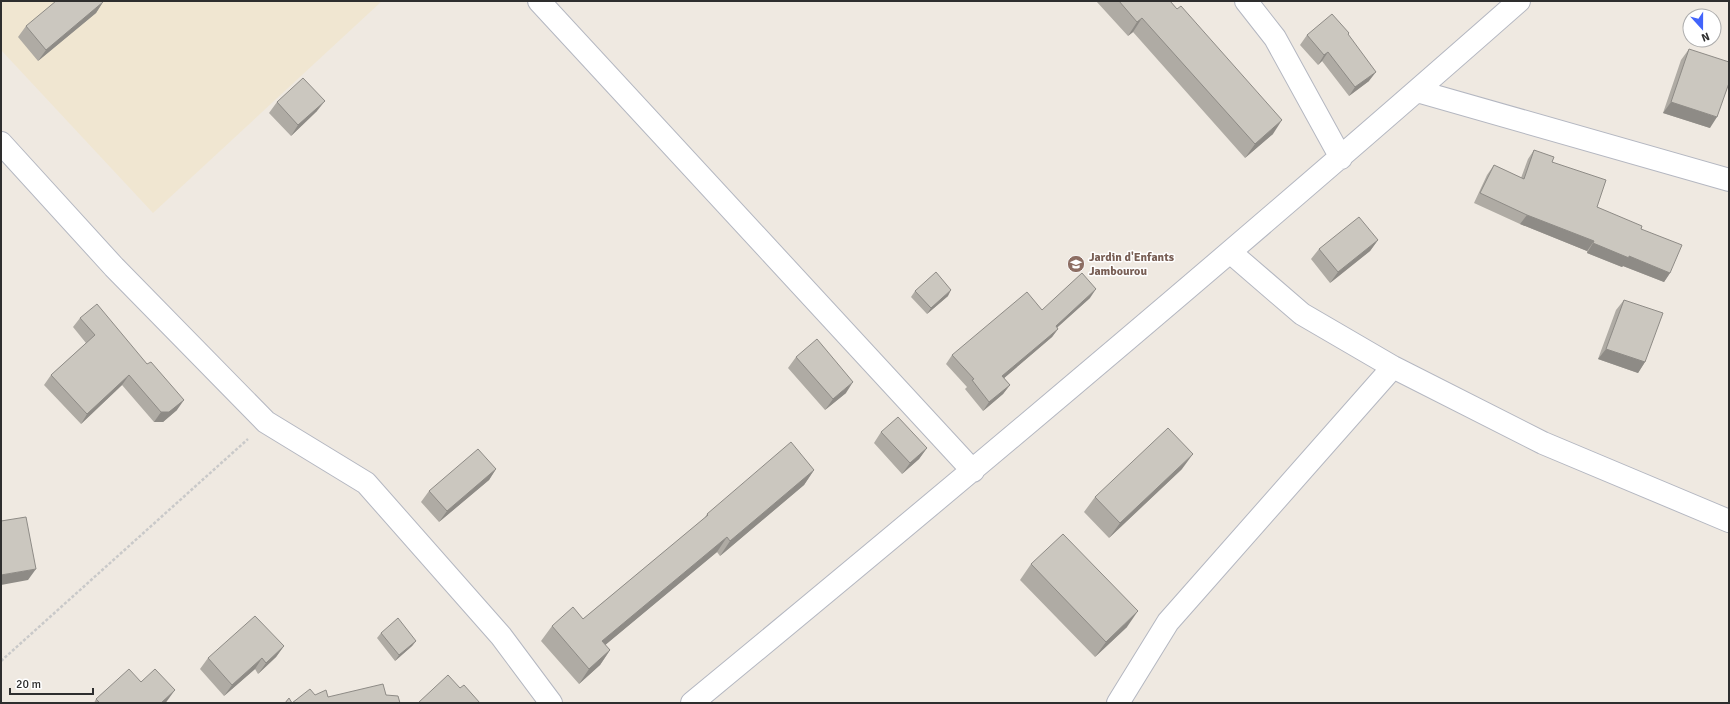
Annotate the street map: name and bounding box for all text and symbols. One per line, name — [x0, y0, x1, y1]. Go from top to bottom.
north arrow — [1682, 8, 1722, 48]
text: N — [1700, 29, 1711, 44]
place label: Jardin d'Enfants Jambourou — [1089, 250, 1175, 279]
school or university icon: Jardin d'Enfants Jambourou — [1066, 254, 1086, 274]
scale bar — [10, 670, 93, 696]
text: 20 m — [16, 677, 41, 692]

